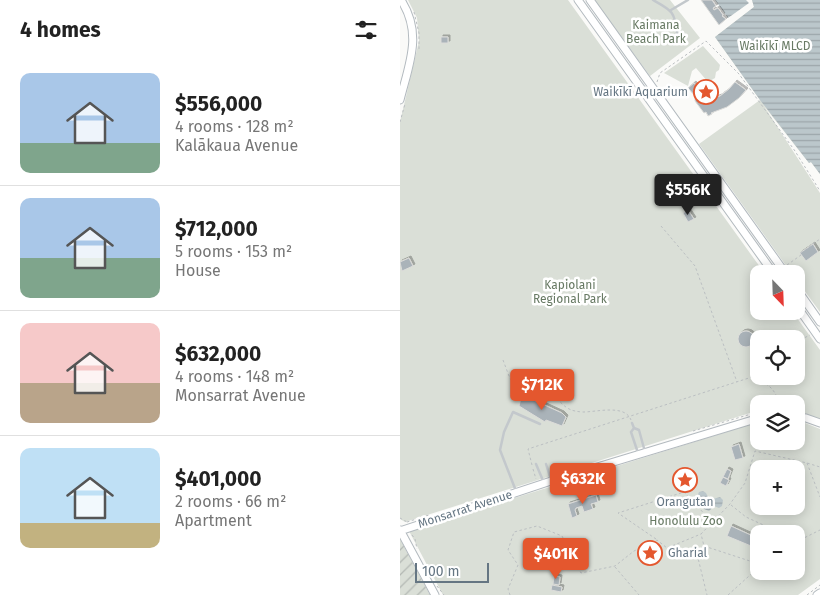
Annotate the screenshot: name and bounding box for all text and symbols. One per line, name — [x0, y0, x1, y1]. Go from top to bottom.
icon: filters — [352, 16, 380, 44]
text: 4 homes — [20, 17, 101, 43]
park label: Kaimana Beach Park — [626, 18, 687, 46]
park label: Waikīkī MLCD — [739, 39, 811, 53]
place icon: Waikīkī Aquarium — [693, 79, 719, 105]
place label: Waikīkī Aquarium — [593, 85, 688, 99]
text: $556,000 — [175, 91, 262, 117]
icon: home — [60, 93, 120, 153]
text: 4 rooms · 128 m² — [175, 117, 294, 136]
text: Kalākaua Avenue — [175, 136, 298, 155]
pin: $556K — [653, 174, 723, 216]
text: $556K — [665, 180, 711, 199]
text: $712,000 — [175, 216, 258, 242]
icon: home — [60, 218, 120, 278]
text: 5 rooms · 153 m² — [175, 242, 292, 261]
text: House — [175, 261, 221, 280]
north arrow — [750, 265, 805, 320]
map controls — [750, 265, 805, 580]
park label: Kapiolani Regional Park — [533, 278, 608, 306]
button: locate — [750, 330, 805, 385]
text: $632,000 — [175, 341, 261, 367]
icon: home — [60, 343, 120, 403]
text: 4 rooms · 148 m² — [175, 367, 294, 386]
pin: $712K — [507, 368, 577, 411]
text: $712K — [521, 375, 563, 394]
text: Monsarrat Avenue — [175, 386, 306, 405]
button: layers — [750, 395, 805, 450]
button: + — [750, 460, 805, 515]
pin: $632K — [548, 462, 618, 505]
text: $401,000 — [175, 466, 262, 492]
place icon: Orangutan — [672, 467, 698, 493]
icon: home — [60, 468, 120, 528]
text: $632K — [561, 469, 605, 488]
street label: Monsarrat Avenue — [416, 487, 514, 531]
text: 2 rooms · 66 m² — [175, 492, 286, 511]
place label: Orangutan — [657, 495, 714, 509]
text: Apartment — [175, 511, 252, 530]
park label: Honolulu Zoo — [649, 514, 723, 528]
button: − — [750, 525, 805, 580]
pin: $401K — [521, 538, 591, 580]
place icon: Gharial — [637, 540, 663, 566]
text: $401K — [534, 544, 578, 563]
place label: Gharial — [668, 546, 708, 560]
scale bar — [415, 560, 489, 583]
text: 100 m — [422, 563, 459, 580]

